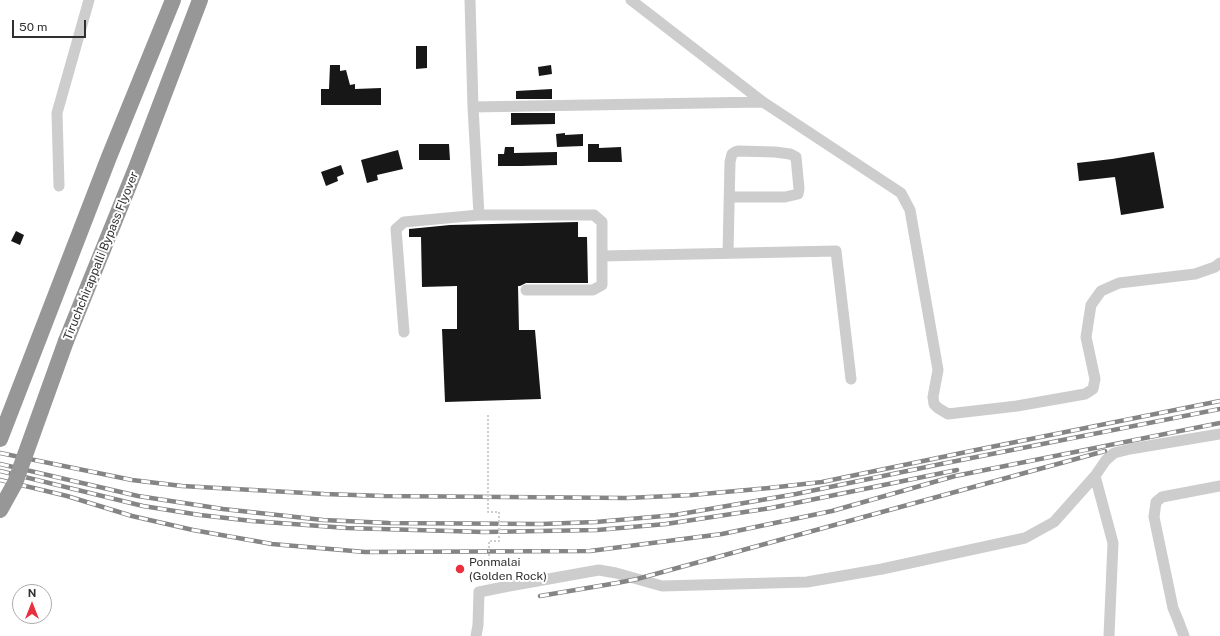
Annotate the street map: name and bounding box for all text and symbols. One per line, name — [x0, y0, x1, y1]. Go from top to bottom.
scale bar — [14, 12, 88, 38]
text: 50 m — [19, 20, 47, 34]
street label: Tiruchchirappalli Bypass Flyover — [61, 170, 141, 342]
place label: Ponmalai (Golden Rock) — [469, 555, 547, 583]
marker: Ponmalai (Golden Rock) — [454, 563, 466, 575]
north arrow — [12, 584, 52, 624]
text: N — [28, 587, 36, 599]

